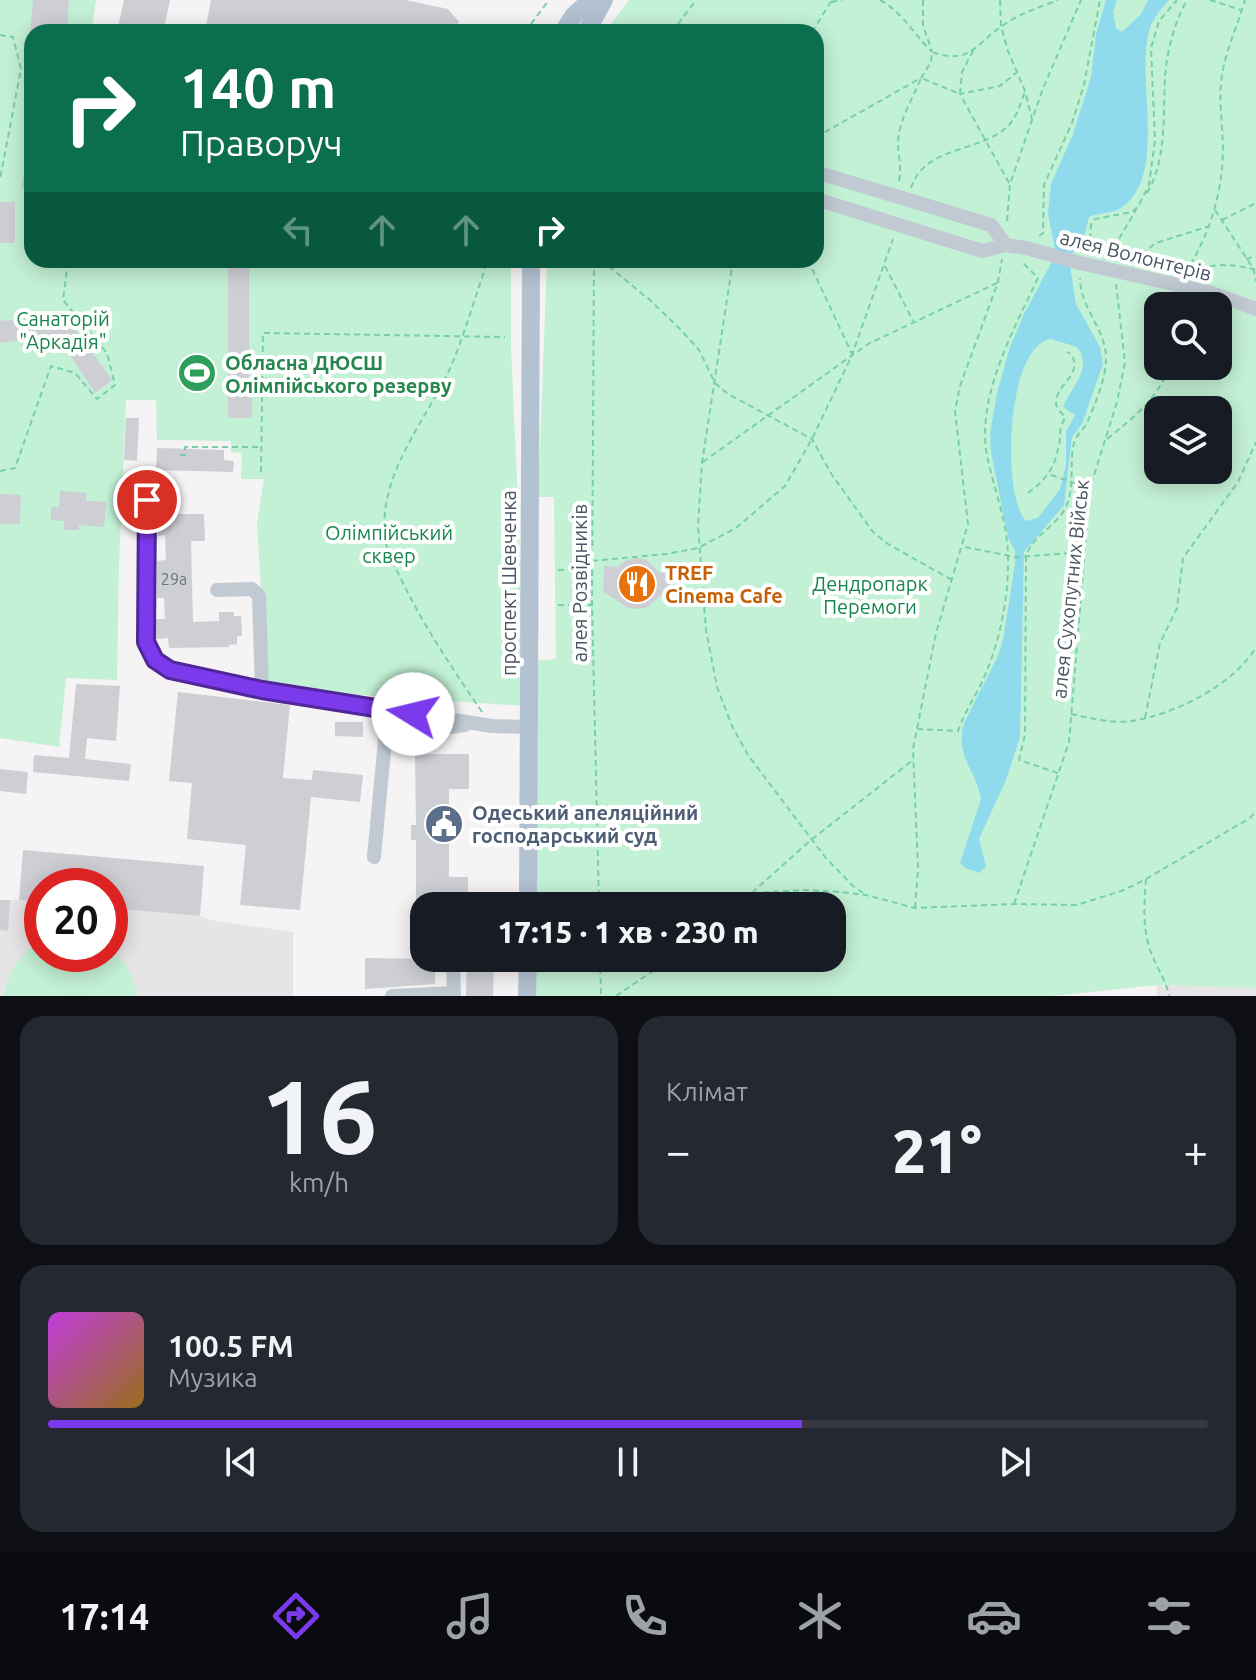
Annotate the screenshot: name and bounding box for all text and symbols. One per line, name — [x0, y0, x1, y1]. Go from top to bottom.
icon: right — [48, 56, 152, 160]
text: 140 m — [180, 56, 336, 119]
text: Праворуч — [180, 122, 343, 163]
icon: left — [276, 208, 320, 252]
icon: ahead — [360, 208, 404, 252]
icon: ahead — [444, 208, 488, 252]
icon: right — [528, 208, 572, 252]
street label: алея Волонтерів — [1058, 225, 1214, 285]
map controls — [1144, 292, 1232, 484]
button: search — [1144, 292, 1232, 380]
park label: Санаторій "Аркадія" — [16, 307, 110, 353]
place label: Обласна ДЮСШ Олімпійського резерву — [225, 351, 452, 397]
sports icon: Обласна ДЮСШ Олімпійського резерву — [176, 352, 218, 394]
button: layers — [1144, 396, 1232, 484]
pin — [113, 466, 181, 534]
icon: arrive — [125, 478, 169, 522]
street label: алея Сухопутних Військ — [1047, 478, 1093, 700]
street label: проспект Шевченка — [497, 490, 520, 676]
street label: алея Розвідників — [568, 504, 591, 662]
park label: Олімпійський сквер — [325, 521, 453, 567]
place label: TREF Cinema Cafe — [665, 561, 783, 607]
restaurant icon: TREF Cinema Cafe — [616, 563, 658, 605]
house number: 29а — [161, 570, 187, 588]
park label: Дендропарк Перемоги — [812, 572, 928, 618]
position arrow — [371, 672, 455, 756]
place label: Одеський апеляційний господарський суд — [472, 801, 698, 847]
public building icon: Одеський апеляційний господарський суд — [423, 803, 465, 845]
speed limit sign: 20 — [24, 868, 128, 972]
text: 17:15 · 1 хв · 230 m — [497, 915, 759, 949]
text: 16 — [260, 1057, 378, 1174]
text: Клімат — [666, 1077, 748, 1106]
text: 21° — [892, 1117, 982, 1184]
text: − — [666, 1126, 691, 1175]
text: + — [1183, 1126, 1208, 1175]
text: km/h — [289, 1168, 349, 1197]
text: 100.5 FM — [168, 1329, 294, 1363]
text: Музика — [168, 1363, 258, 1392]
icon: previous — [219, 1440, 263, 1484]
icon: pause — [606, 1440, 650, 1484]
icon: next — [993, 1440, 1037, 1484]
icon: directions — [268, 1588, 324, 1644]
icon: music — [442, 1588, 498, 1644]
icon: phone — [617, 1588, 673, 1644]
icon: climate — [792, 1588, 848, 1644]
icon: car — [966, 1588, 1022, 1644]
icon: filters — [1141, 1588, 1197, 1644]
text: 17:14 — [59, 1596, 149, 1637]

